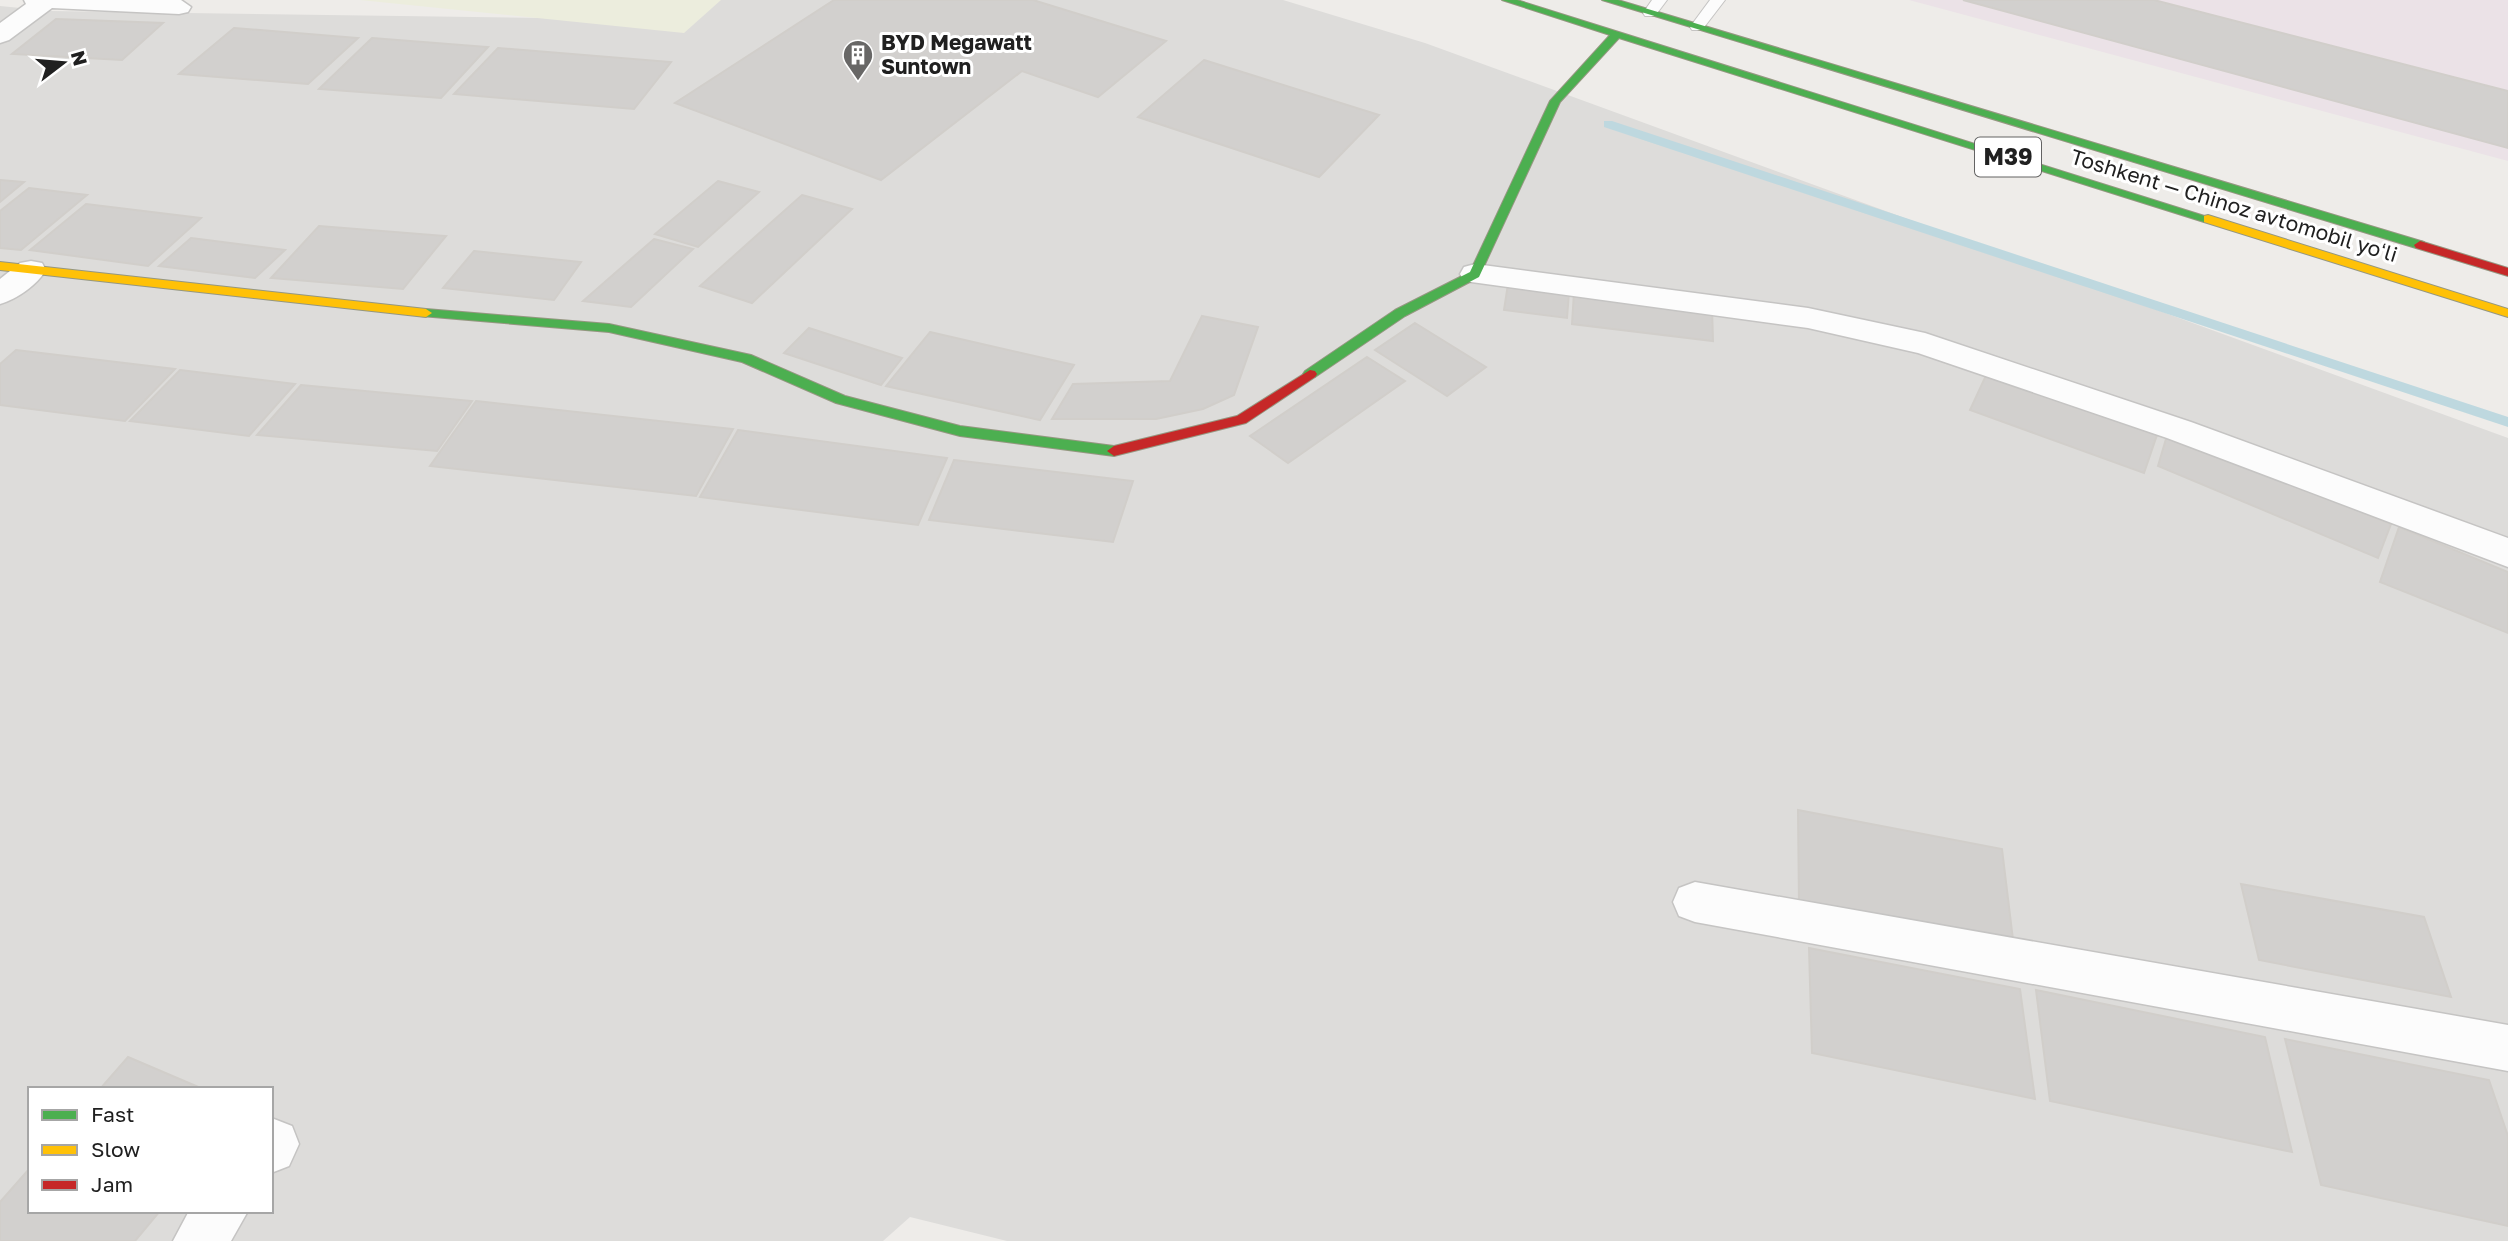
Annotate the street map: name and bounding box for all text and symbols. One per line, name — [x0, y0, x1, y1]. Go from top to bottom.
north arrow — [28, 28, 98, 98]
place label: BYD Megawatt Suntown — [881, 29, 1032, 79]
building icon: BYD Megawatt Suntown — [841, 38, 875, 82]
text: N — [67, 48, 93, 68]
road number: M39 — [1975, 138, 2041, 176]
street label: Toshkent — Chinoz avtomobil yoʻli — [2068, 143, 2401, 267]
legend — [28, 1087, 273, 1213]
text: Fast — [91, 1101, 134, 1127]
text: Slow — [91, 1136, 140, 1162]
text: Jam — [91, 1171, 133, 1197]

